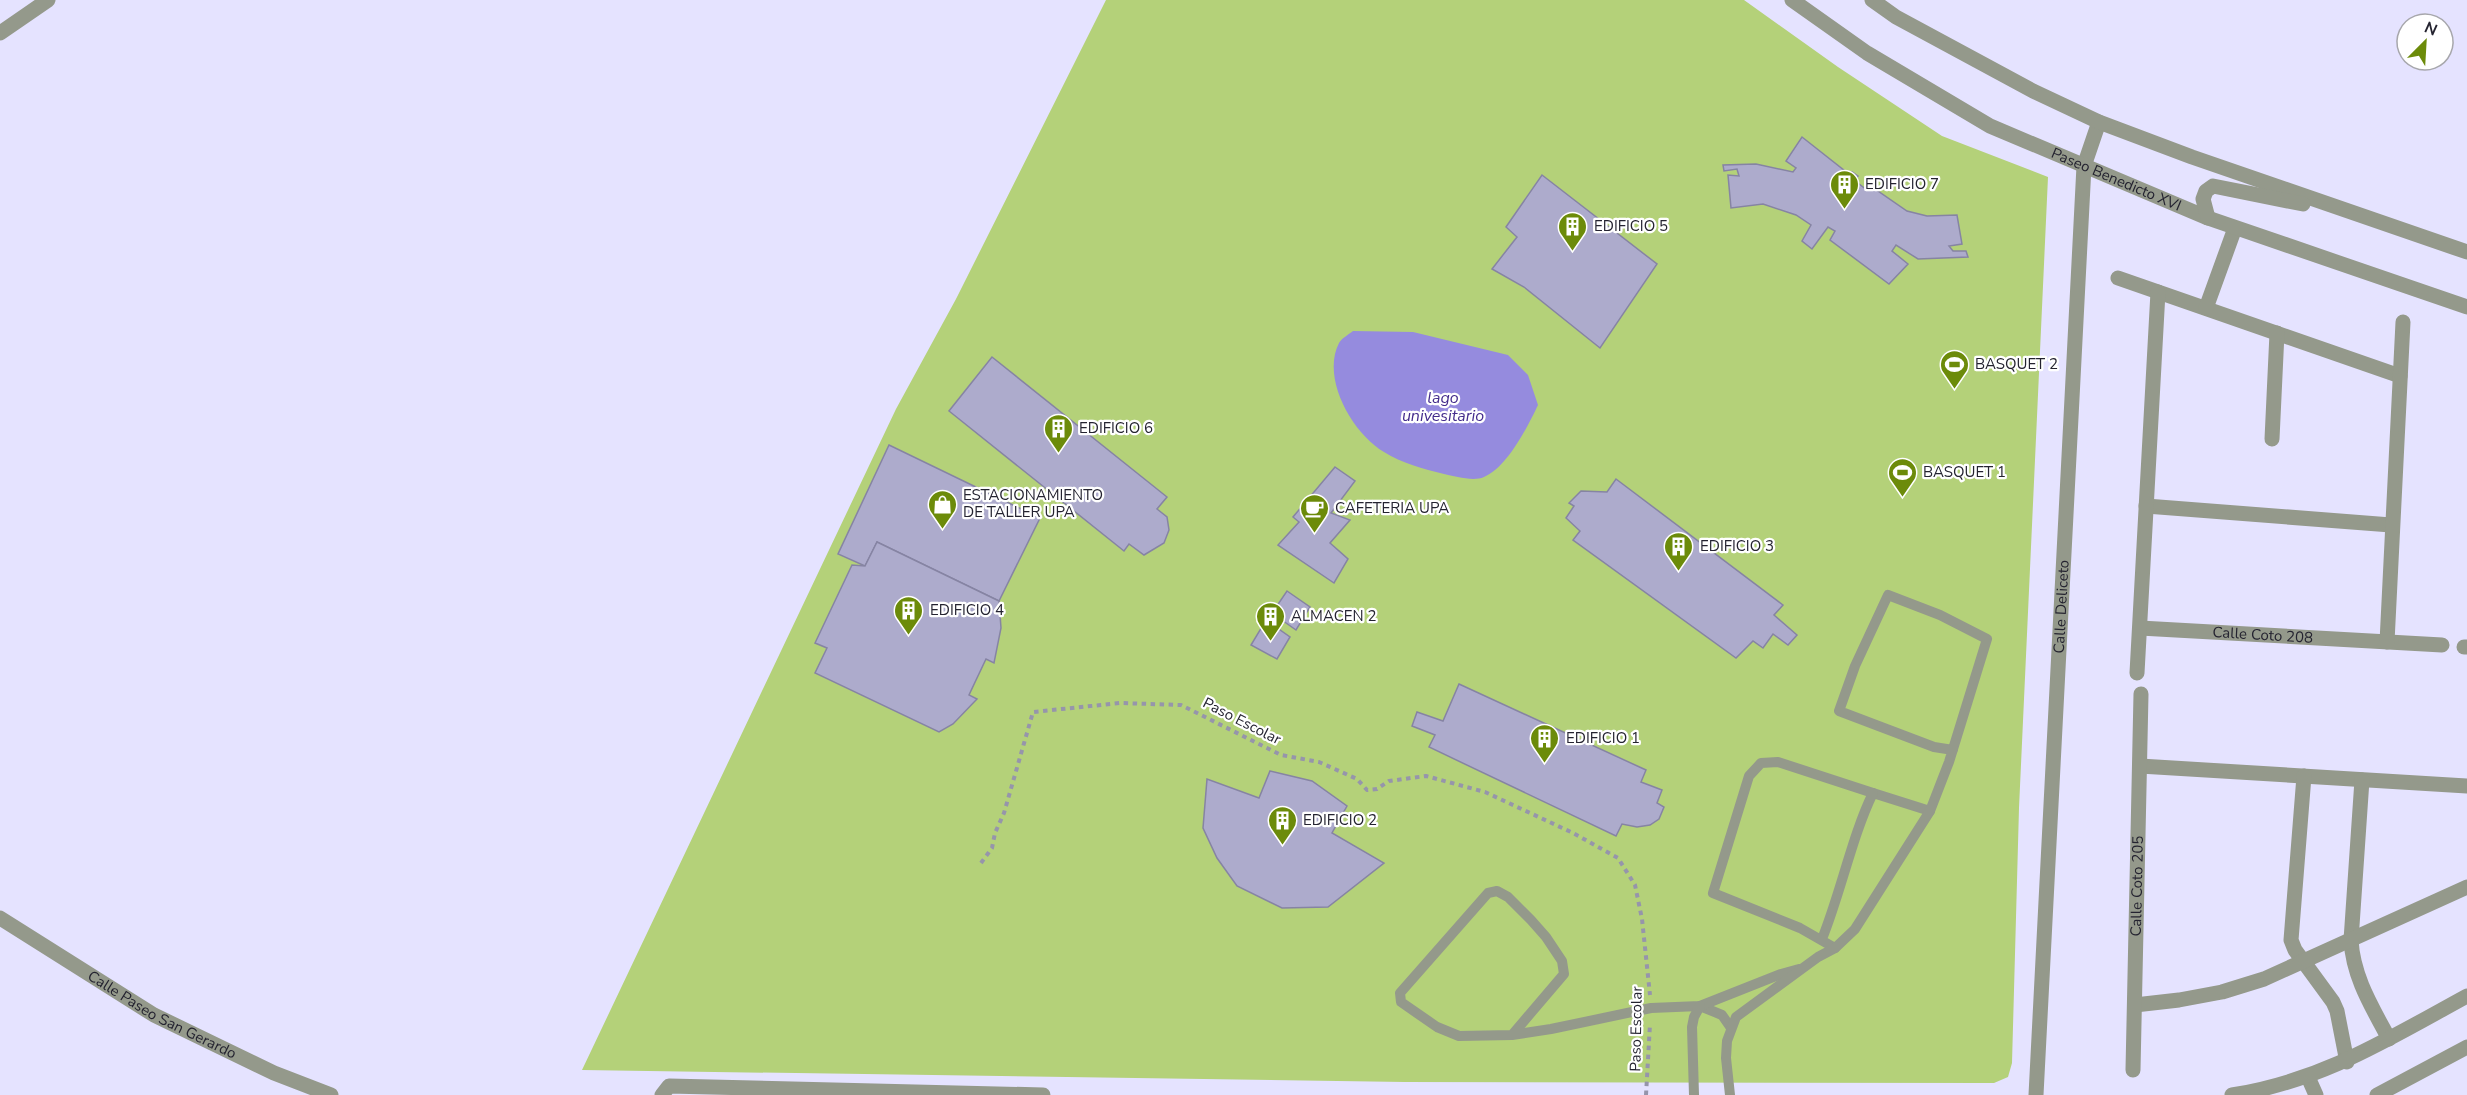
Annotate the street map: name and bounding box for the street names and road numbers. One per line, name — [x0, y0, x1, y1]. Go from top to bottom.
street label: Paseo Benedicto XVI — [2048, 143, 2184, 216]
street label: Calle Deliceto — [2049, 559, 2074, 654]
street label: Calle Coto 208 — [2212, 622, 2314, 648]
street label: Paso Escolar — [1199, 693, 1285, 750]
street label: Calle Coto 205 — [2126, 835, 2148, 937]
street label: Calle Paseo San Gerardo — [84, 966, 240, 1063]
street label: Paso Escolar — [1625, 986, 1647, 1072]

